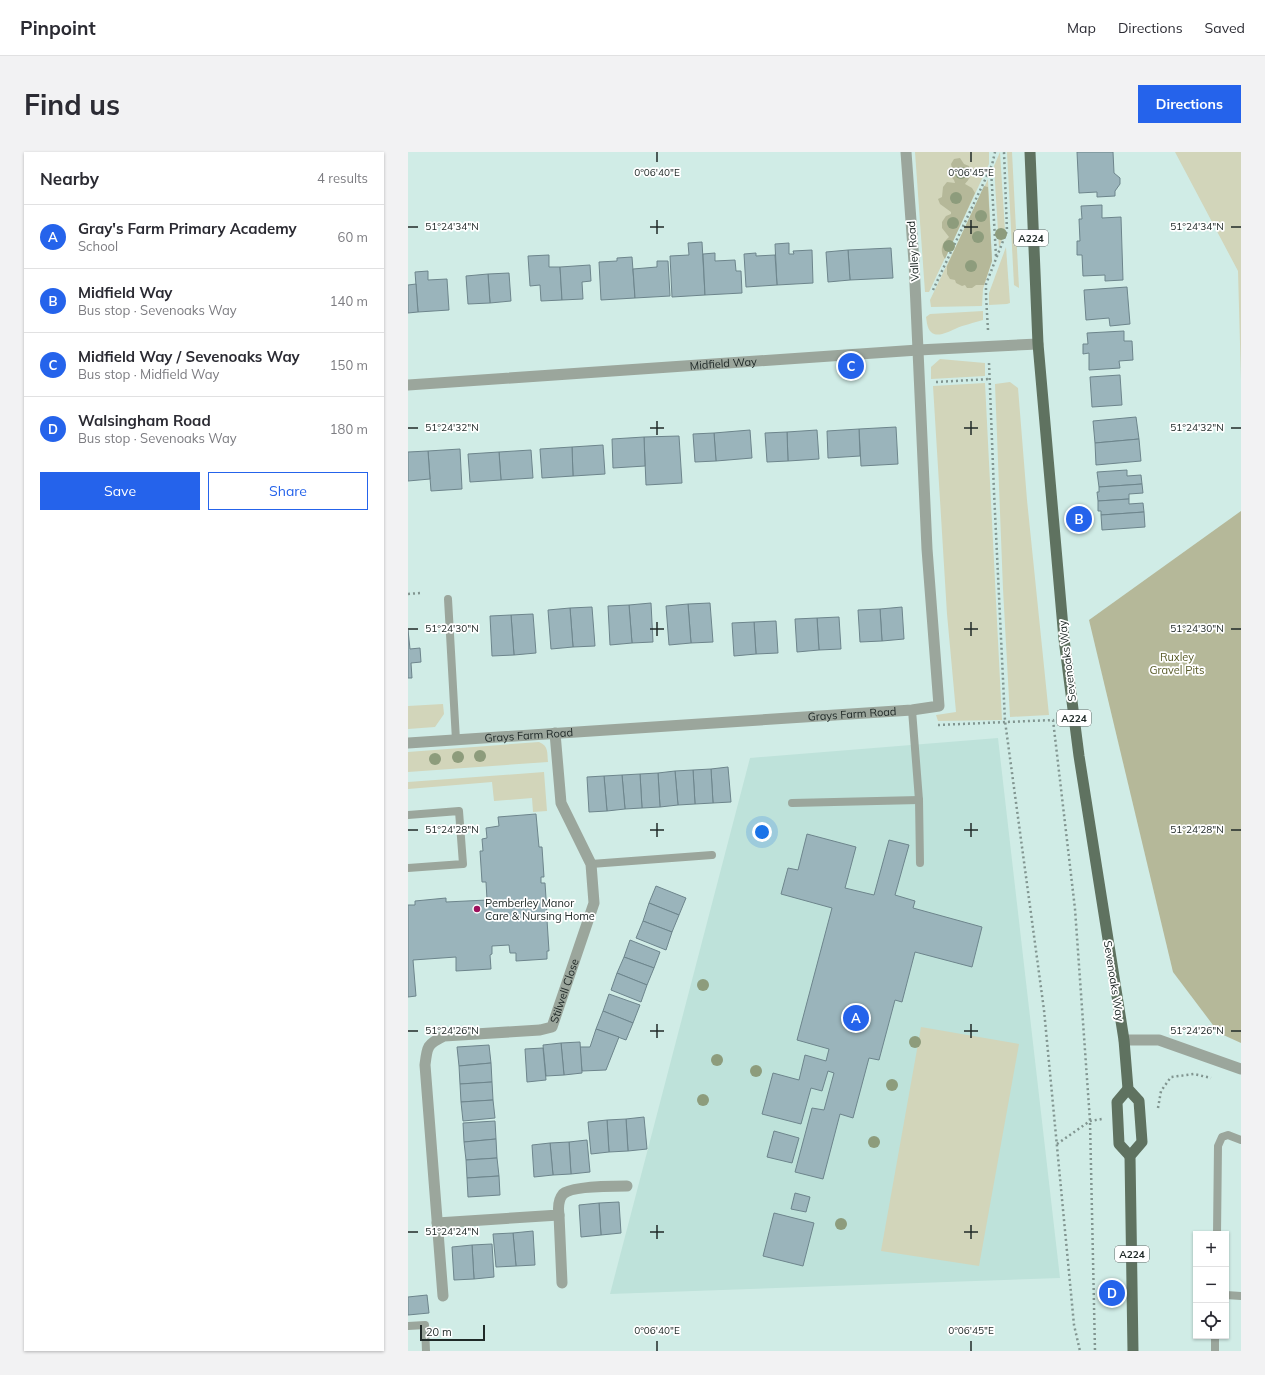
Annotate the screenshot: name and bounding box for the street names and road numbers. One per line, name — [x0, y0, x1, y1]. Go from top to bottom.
street label: Valley Road — [904, 220, 922, 282]
road number: A224 — [1014, 230, 1048, 246]
street label: Midfield Way — [689, 354, 757, 373]
street label: Sevenoaks Way — [1055, 619, 1079, 702]
street label: Grays Farm Road — [807, 704, 897, 724]
road number: A224 — [1057, 710, 1091, 726]
street label: Grays Farm Road — [484, 725, 573, 745]
street label: Sevenoaks Way — [1101, 940, 1127, 1023]
street label: Stilwell Close — [547, 957, 582, 1025]
road number: A224 — [1115, 1246, 1149, 1262]

